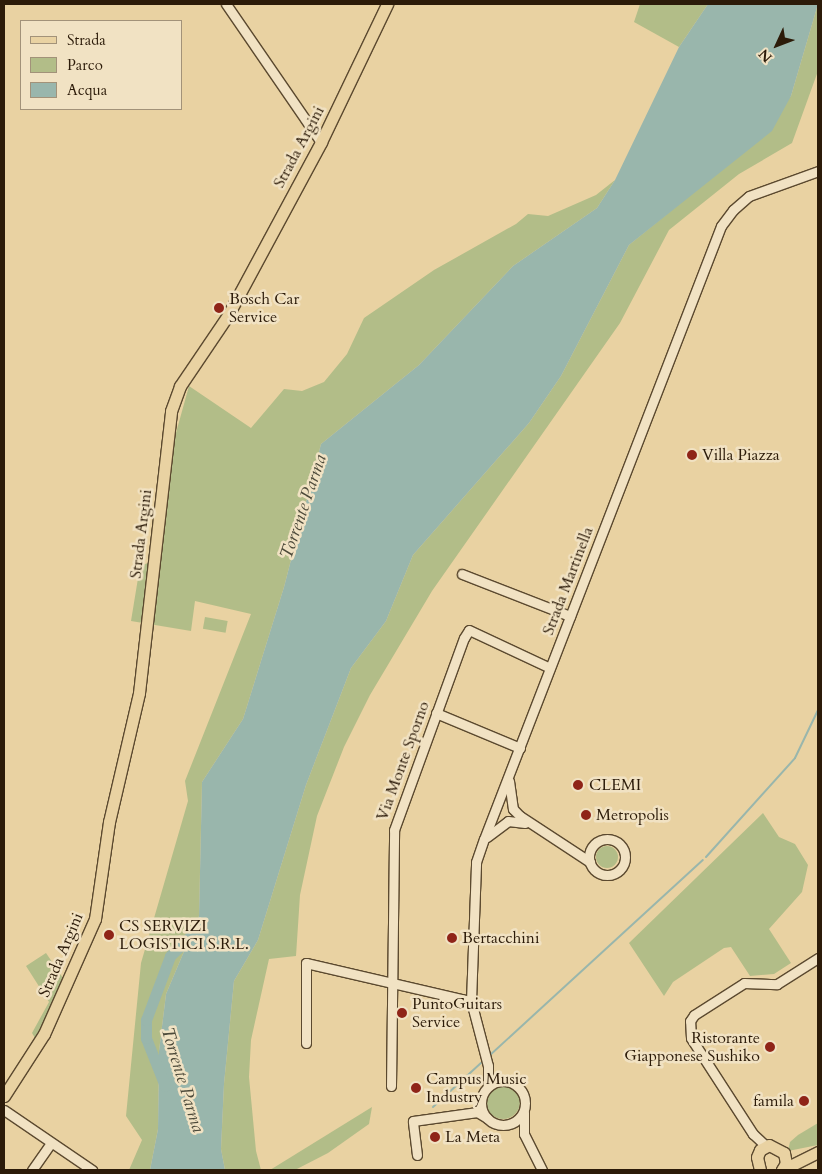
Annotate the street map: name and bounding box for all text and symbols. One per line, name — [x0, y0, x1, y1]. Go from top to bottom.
legend — [20, 20, 182, 110]
north arrow — [752, 20, 802, 70]
text: Strada — [67, 30, 106, 50]
text: N — [755, 45, 777, 66]
text: Parco — [67, 55, 103, 75]
text: Acqua — [67, 80, 107, 100]
street label: Strada Argini — [269, 103, 329, 191]
place label: Bosch Car Service — [229, 289, 299, 327]
marker: Bosch Car Service — [213, 302, 225, 314]
place label: Villa Piazza — [702, 445, 780, 465]
marker: Villa Piazza — [686, 449, 698, 461]
water label: Torrente Parma — [276, 452, 332, 562]
street label: Strada Argini — [126, 488, 156, 580]
street label: Strada Martinella — [539, 524, 597, 638]
street label: Via Monte Sporno — [372, 699, 434, 823]
place label: CLEMI — [589, 775, 641, 795]
marker: CLEMI — [571, 778, 585, 792]
place label: Metropolis — [596, 805, 669, 825]
marker: Metropolis — [580, 809, 592, 821]
street label: Strada Argini — [35, 910, 87, 1000]
place label: CS SERVIZI LOGISTICI S.R.L. — [119, 916, 249, 954]
place label: Bertacchini — [462, 928, 539, 948]
marker: CS SERVIZI LOGISTICI S.R.L. — [103, 929, 115, 941]
marker: Bertacchini — [446, 932, 458, 944]
place label: PuntoGuitars Service — [412, 994, 502, 1032]
marker: PuntoGuitars Service — [396, 1007, 408, 1019]
water label: Torrente Parma — [156, 1025, 208, 1135]
place label: Ristorante Giapponese Sushiko — [624, 1028, 760, 1066]
marker: Ristorante Giapponese Sushiko — [764, 1041, 776, 1053]
place label: Campus Music Industry — [426, 1069, 527, 1107]
marker: Campus Music Industry — [410, 1082, 422, 1094]
place label: famila — [753, 1091, 794, 1111]
marker: famila — [798, 1095, 810, 1107]
place label: La Meta — [445, 1127, 500, 1147]
marker: La Meta — [429, 1131, 441, 1143]

